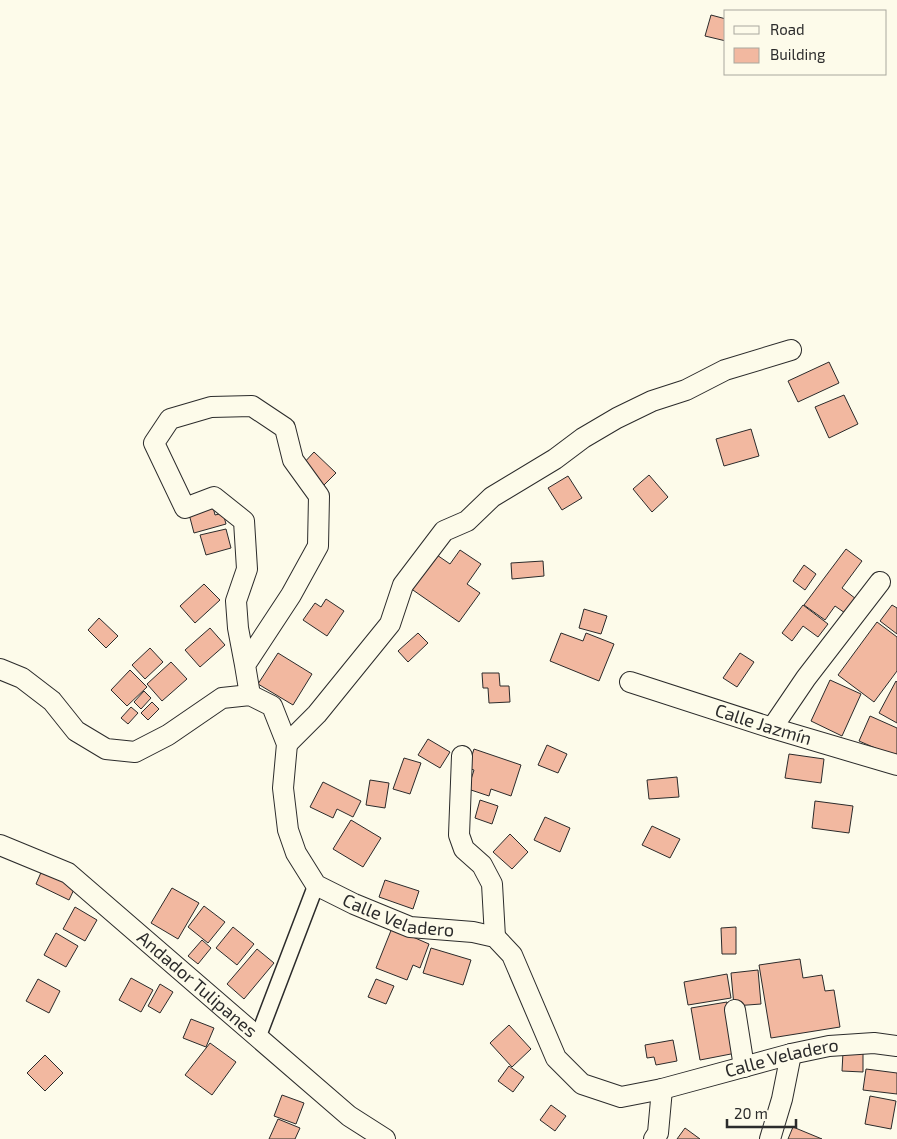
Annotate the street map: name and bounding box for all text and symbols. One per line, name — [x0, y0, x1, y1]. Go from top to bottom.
legend — [724, 10, 887, 75]
text: Road — [770, 20, 805, 38]
text: Building — [770, 45, 826, 63]
street label: Calle Jazmín — [712, 698, 815, 749]
street label: Calle Veladero — [339, 888, 455, 940]
street label: Andador Tulipanes — [133, 926, 262, 1042]
street label: Calle Veladero — [722, 1033, 839, 1081]
scale bar — [727, 1096, 796, 1128]
text: 20 m — [734, 1104, 768, 1122]

